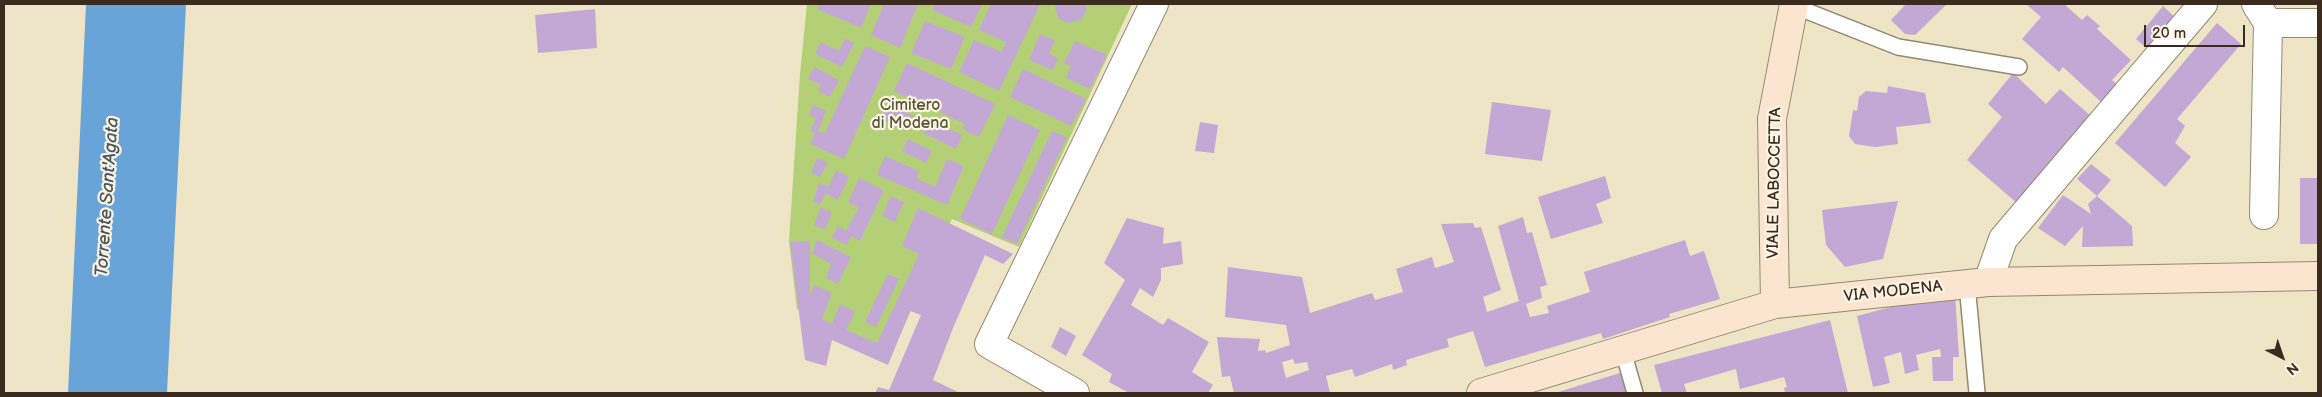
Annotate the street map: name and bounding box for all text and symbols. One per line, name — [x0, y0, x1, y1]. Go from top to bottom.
scale bar — [2147, 15, 2248, 47]
text: 20 m — [2152, 24, 2186, 43]
park label: Cimitero di Modena — [872, 96, 948, 134]
street label: VIALE LABOCCETTA — [1764, 107, 1786, 259]
water label: Torrente Sant'Agata — [92, 117, 124, 277]
street label: VIA MODENA — [1843, 277, 1943, 307]
north arrow — [2257, 332, 2307, 382]
text: N — [2283, 359, 2302, 379]

